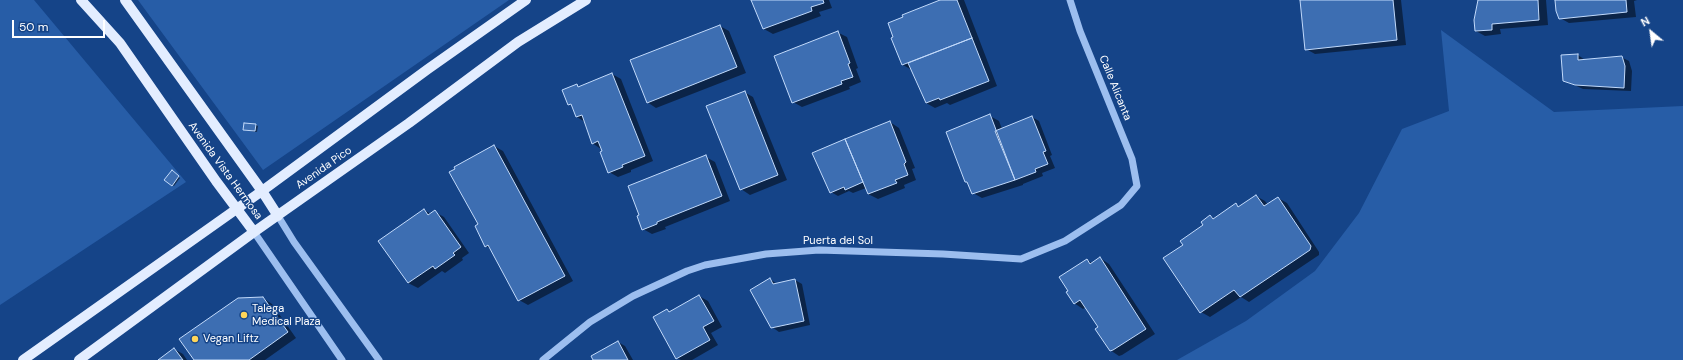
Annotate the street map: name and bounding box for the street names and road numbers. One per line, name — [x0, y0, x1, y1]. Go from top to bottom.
street label: Calle Alicanta — [1096, 53, 1134, 123]
street label: Avenida Vista Hermosa — [185, 120, 265, 222]
street label: Avenida Pico — [294, 144, 354, 192]
street label: Puerta del Sol — [803, 234, 873, 248]

